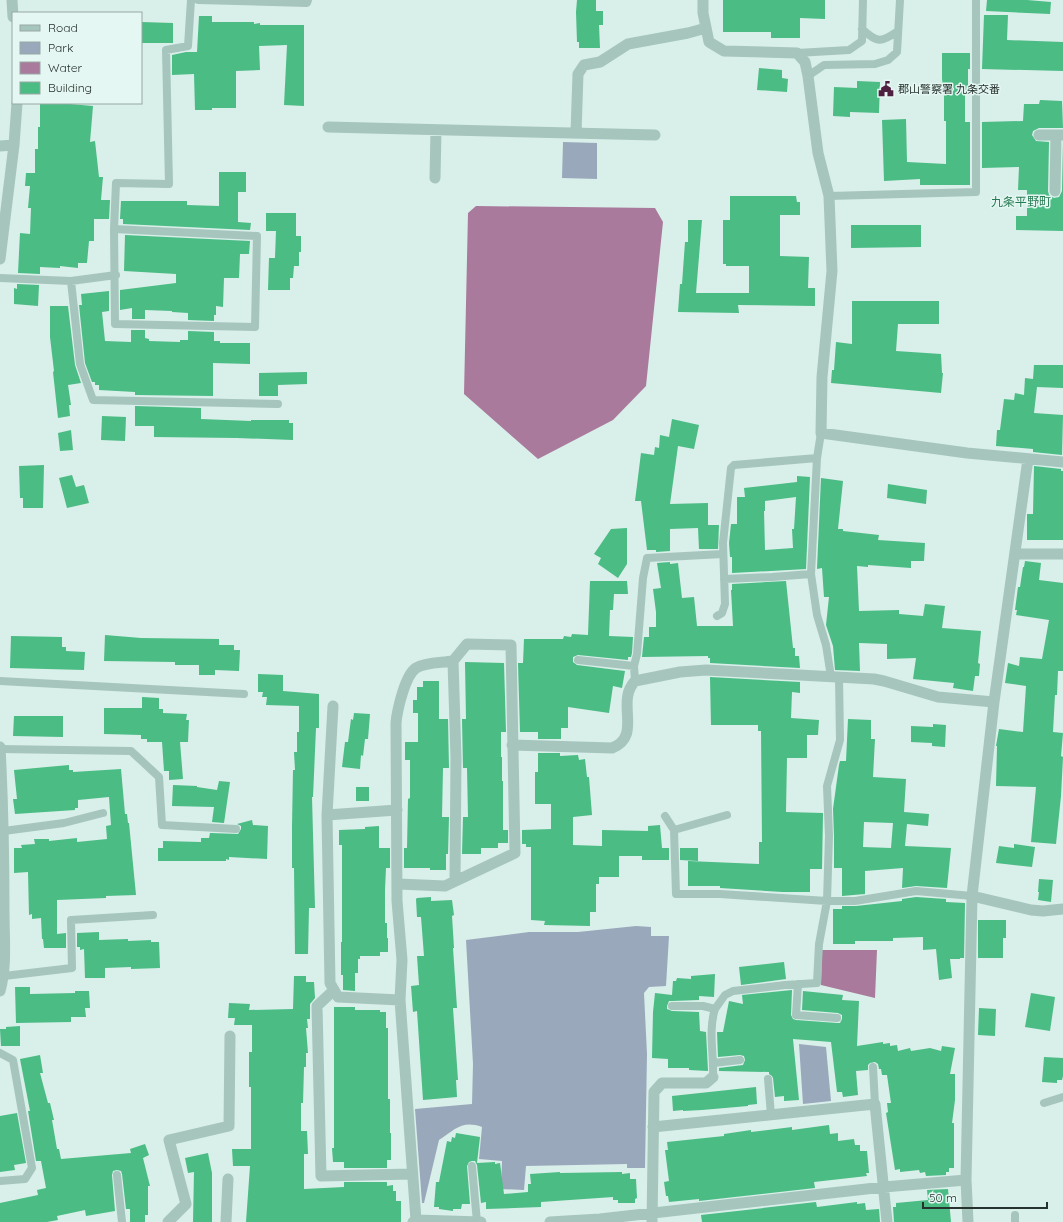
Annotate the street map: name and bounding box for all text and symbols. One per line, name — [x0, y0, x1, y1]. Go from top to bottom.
legend — [12, 12, 142, 104]
text: Road — [48, 20, 78, 35]
text: Park — [48, 40, 73, 55]
text: Water — [48, 60, 83, 75]
text: Building — [48, 80, 92, 95]
public building icon: 郡山警察署 九条交番 — [877, 80, 895, 98]
place label: 郡山警察署 九条交番 — [898, 82, 1000, 96]
district label: 九条平野町 — [991, 194, 1051, 209]
scale bar — [923, 1184, 1047, 1210]
text: 50 m — [929, 1190, 957, 1205]

